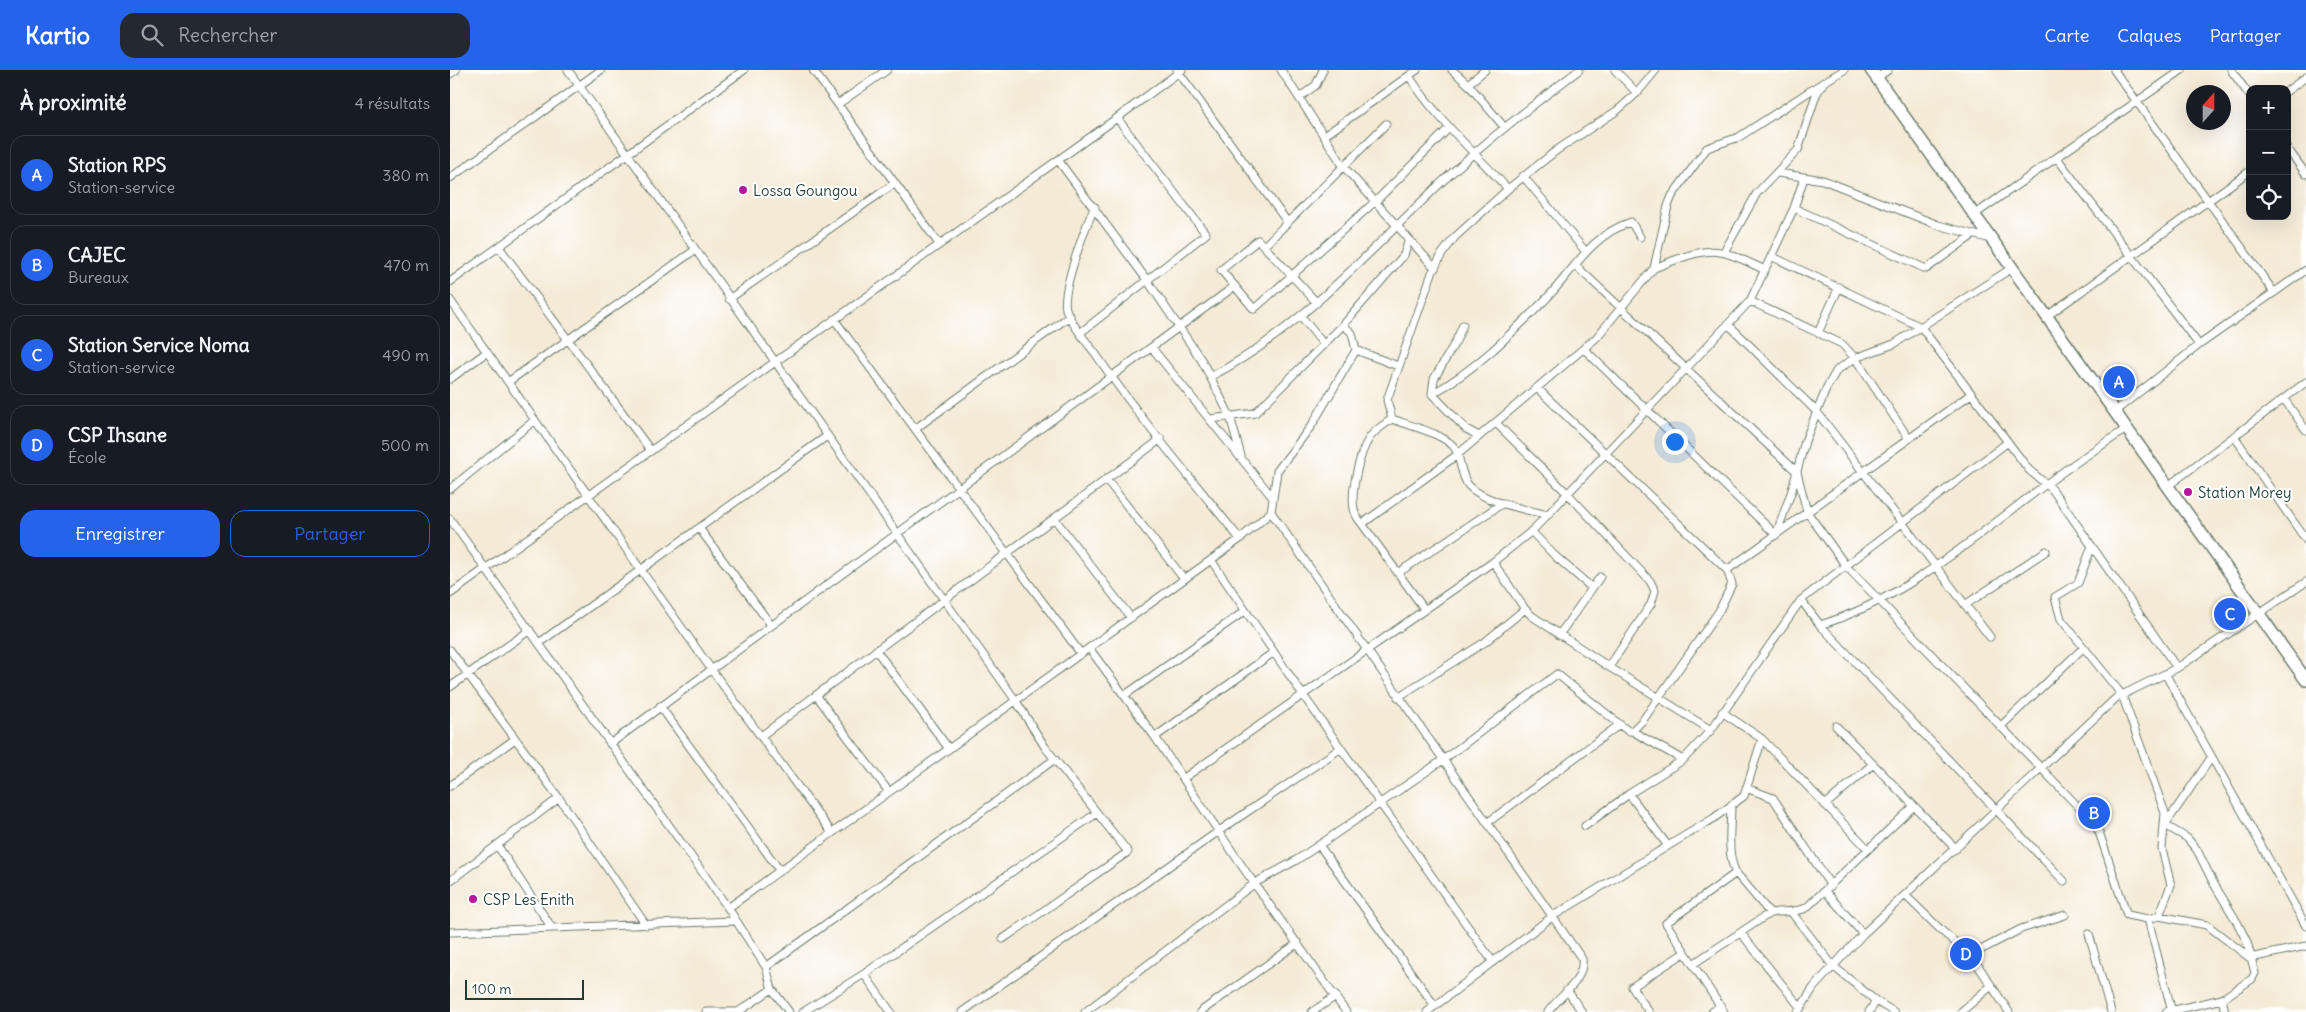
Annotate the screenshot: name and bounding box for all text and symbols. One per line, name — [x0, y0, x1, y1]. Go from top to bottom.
search box — [120, 13, 470, 58]
text: Kartio — [25, 20, 90, 50]
icon: search — [138, 21, 166, 49]
text: Rechercher — [178, 23, 277, 47]
text: Carte — [2044, 24, 2089, 47]
text: Calques — [2117, 24, 2182, 47]
text: Partager — [2210, 24, 2281, 47]
north arrow — [2186, 85, 2231, 130]
map controls — [2246, 85, 2291, 220]
button: + — [2246, 85, 2291, 130]
text: À proximité — [20, 89, 127, 116]
text: 4 résultats — [355, 93, 430, 113]
button: − — [2246, 130, 2291, 175]
text: Station RPS — [68, 153, 166, 177]
text: A — [32, 165, 42, 185]
text: 380 m — [382, 165, 429, 185]
button: locate — [2246, 175, 2291, 220]
text: Station-service — [68, 177, 175, 197]
place label: Lossa Goungou — [753, 181, 858, 200]
marker: Lossa Goungou — [737, 184, 749, 196]
text: CAJEC — [68, 243, 126, 267]
text: B — [32, 255, 42, 275]
text: 470 m — [384, 255, 429, 275]
text: Bureaux — [68, 267, 129, 287]
text: Station Service Noma — [68, 333, 250, 357]
text: C — [32, 345, 42, 365]
text: 490 m — [382, 345, 429, 365]
text: Station-service — [68, 357, 175, 377]
pin: A — [2103, 363, 2135, 401]
text: CSP Ihsane — [68, 423, 167, 447]
your location — [1662, 429, 1688, 455]
text: D — [31, 435, 43, 455]
text: 500 m — [381, 435, 429, 455]
text: École — [68, 447, 106, 467]
place label: Station Morey — [2198, 483, 2292, 502]
marker: Station Morey — [2182, 486, 2194, 498]
button: Enregistrer — [20, 510, 220, 557]
button: Partager — [230, 510, 430, 557]
pin: C — [2214, 595, 2246, 633]
pin: B — [2078, 794, 2110, 832]
place label: CSP Les Enith — [483, 890, 575, 909]
marker: CSP Les Enith — [467, 893, 479, 905]
pin: D — [1950, 935, 1982, 973]
scale bar — [465, 977, 584, 1000]
text: 100 m — [472, 980, 512, 998]

